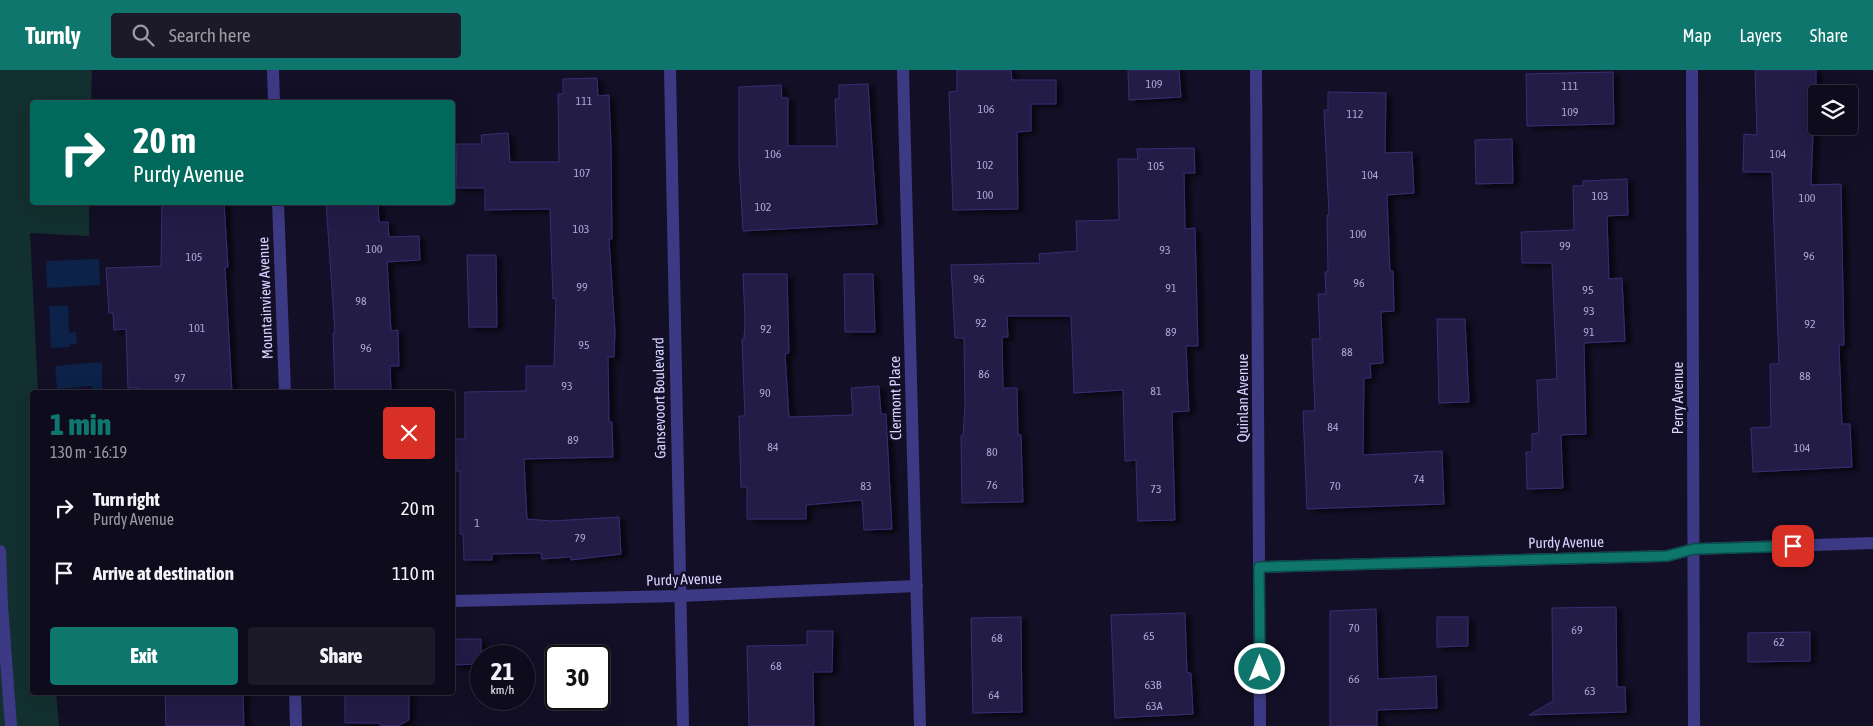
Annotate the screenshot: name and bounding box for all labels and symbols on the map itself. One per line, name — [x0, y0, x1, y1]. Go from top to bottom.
house number: 109 — [1146, 77, 1163, 91]
house number: 111 — [1562, 79, 1579, 93]
house number: 111 — [576, 94, 593, 108]
house number: 106 — [978, 102, 995, 116]
house number: 109 — [1562, 105, 1579, 119]
house number: 112 — [1347, 107, 1363, 121]
house number: 106 — [765, 147, 782, 161]
house number: 104 — [1770, 147, 1787, 161]
house number: 102 — [977, 158, 993, 172]
house number: 105 — [1148, 159, 1164, 173]
house number: 107 — [574, 166, 591, 180]
house number: 104 — [1362, 168, 1379, 182]
house number: 100 — [977, 188, 994, 202]
house number: 103 — [1592, 189, 1608, 203]
house number: 100 — [1799, 191, 1816, 205]
house number: 102 — [755, 200, 771, 214]
house number: 103 — [573, 222, 589, 236]
house number: 100 — [1350, 227, 1367, 241]
street label: Mountainview Avenue — [254, 236, 276, 359]
house number: 99 — [1559, 239, 1571, 253]
house number: 100 — [366, 242, 383, 256]
house number: 93 — [1159, 243, 1171, 257]
house number: 96 — [1803, 249, 1815, 263]
house number: 105 — [186, 250, 202, 264]
house number: 96 — [973, 272, 985, 286]
house number: 96 — [1353, 276, 1365, 290]
house number: 99 — [576, 280, 588, 294]
house number: 91 — [1165, 281, 1177, 295]
house number: 95 — [1582, 283, 1594, 297]
house number: 98 — [355, 294, 367, 308]
house number: 93 — [1583, 304, 1595, 318]
house number: 92 — [975, 316, 987, 330]
house number: 92 — [1804, 317, 1816, 331]
house number: 101 — [189, 321, 206, 335]
house number: 92 — [760, 322, 772, 336]
house number: 89 — [1165, 325, 1177, 339]
house number: 91 — [1583, 325, 1595, 339]
street label: Gansevoort Boulevard — [649, 337, 669, 459]
house number: 95 — [578, 338, 590, 352]
house number: 96 — [360, 341, 372, 355]
house number: 88 — [1341, 345, 1353, 359]
street label: Quinlan Avenue — [1234, 354, 1251, 442]
street label: Clermont Place — [886, 356, 904, 440]
street label: Perry Avenue — [1669, 362, 1686, 434]
house number: 86 — [978, 367, 990, 381]
house number: 88 — [1799, 369, 1811, 383]
house number: 97 — [174, 371, 186, 385]
house number: 93 — [561, 379, 573, 393]
house number: 81 — [1150, 384, 1162, 398]
house number: 90 — [759, 386, 771, 400]
house number: 84 — [1327, 420, 1339, 434]
house number: 89 — [567, 433, 579, 447]
house number: 84 — [767, 440, 779, 454]
house number: 104 — [1794, 441, 1811, 455]
house number: 80 — [986, 445, 998, 459]
house number: 74 — [1413, 472, 1425, 486]
house number: 76 — [986, 478, 998, 492]
house number: 83 — [860, 479, 872, 493]
house number: 70 — [1329, 479, 1341, 493]
house number: 73 — [1150, 482, 1162, 496]
house number: 1 — [474, 516, 480, 530]
pin — [1772, 525, 1814, 567]
house number: 79 — [574, 531, 586, 545]
street label: Purdy Avenue — [1528, 533, 1604, 551]
street label: Purdy Avenue — [646, 569, 722, 589]
house number: 70 — [1348, 621, 1360, 635]
house number: 69 — [1571, 623, 1583, 637]
house number: 65 — [1143, 629, 1155, 643]
house number: 68 — [991, 631, 1003, 645]
house number: 62 — [1773, 635, 1785, 649]
position arrow — [1233, 642, 1285, 694]
speed limit sign: 30 — [545, 645, 610, 710]
house number: 68 — [770, 659, 782, 673]
house number: 66 — [1348, 672, 1360, 686]
house number: 63B — [1145, 678, 1162, 692]
house number: 63 — [1584, 684, 1596, 698]
house number: 64 — [988, 688, 1000, 702]
house number: 63A — [1145, 699, 1163, 713]

